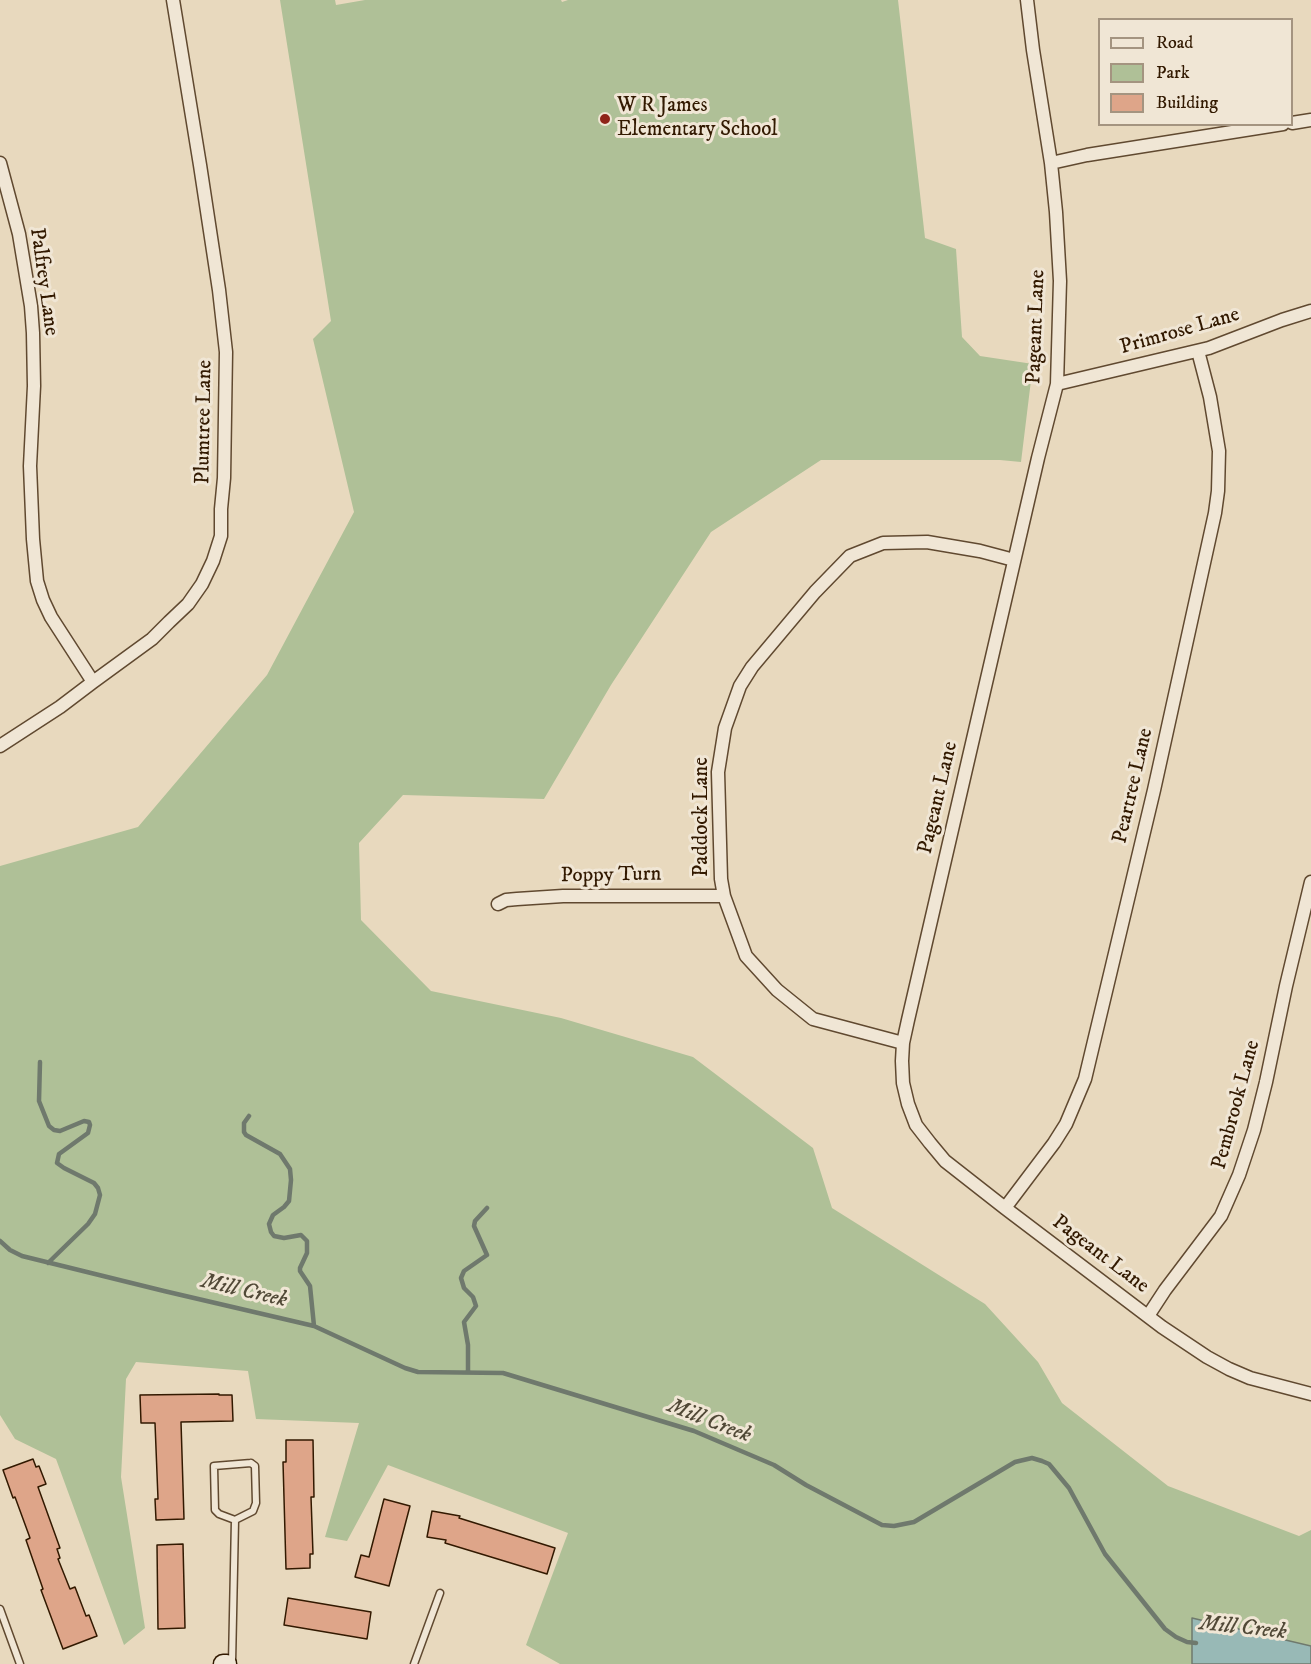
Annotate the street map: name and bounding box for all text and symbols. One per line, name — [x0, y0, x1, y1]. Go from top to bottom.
legend — [1098, 18, 1293, 126]
text: Road — [1156, 32, 1193, 54]
text: Park — [1156, 62, 1190, 84]
text: Building — [1156, 92, 1218, 114]
place label: W R James Elementary School — [617, 94, 778, 144]
marker: W R James Elementary School — [598, 112, 612, 126]
street label: Palfrey Lane — [23, 226, 63, 338]
street label: Pageant Lane — [1022, 269, 1052, 385]
street label: Primrose Lane — [1117, 303, 1243, 361]
street label: Plumtree Lane — [191, 360, 219, 484]
street label: Peartree Lane — [1109, 726, 1159, 846]
street label: Pageant Lane — [914, 739, 964, 857]
street label: Paddock Lane — [690, 757, 716, 877]
street label: Poppy Turn — [560, 863, 662, 889]
street label: Pembrook Lane — [1208, 1038, 1266, 1172]
street label: Pageant Lane — [1047, 1210, 1153, 1300]
water label: Mill Creek — [198, 1269, 290, 1315]
water label: Mill Creek — [664, 1394, 754, 1450]
water label: Mill Creek — [1198, 1611, 1288, 1647]

